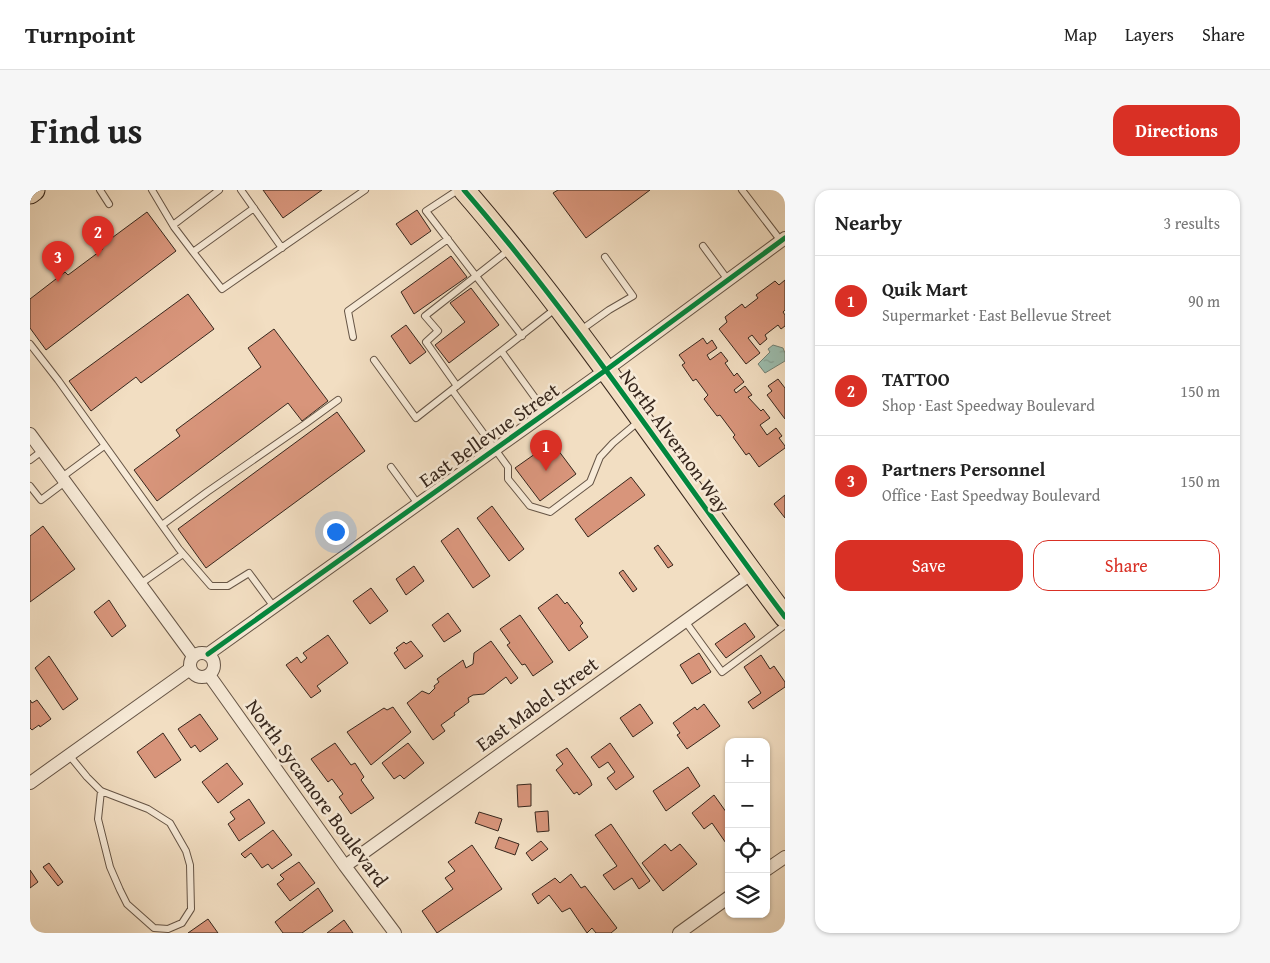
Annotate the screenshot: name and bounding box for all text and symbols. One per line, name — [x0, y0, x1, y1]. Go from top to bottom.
text: Turnpoint — [25, 17, 135, 52]
text: Map — [1064, 21, 1097, 48]
text: Layers — [1125, 21, 1174, 48]
text: Share — [1202, 21, 1245, 48]
text: Find us — [30, 105, 143, 156]
button: Directions — [1113, 105, 1240, 156]
text: Nearby — [835, 207, 902, 238]
text: 3 results — [1163, 211, 1220, 235]
pin: 2 — [82, 216, 114, 257]
pin: 3 — [42, 241, 74, 282]
text: Quik Mart — [882, 275, 968, 303]
text: 1 — [847, 289, 855, 313]
text: 90 m — [1188, 289, 1220, 313]
text: Supermarket · East Bellevue Street — [882, 303, 1111, 327]
street label: North Alvernon Way — [613, 363, 738, 519]
text: TATTOO — [882, 365, 950, 393]
street label: East Bellevue Street — [413, 375, 565, 494]
text: 2 — [847, 379, 855, 403]
text: 150 m — [1180, 379, 1220, 403]
text: Shop · East Speedway Boulevard — [882, 393, 1095, 417]
pin: 1 — [530, 430, 562, 471]
text: Partners Personnel — [882, 455, 1045, 483]
text: 3 — [847, 469, 855, 493]
text: 150 m — [1180, 469, 1220, 493]
text: Office · East Speedway Boulevard — [882, 483, 1100, 507]
your location — [323, 519, 349, 545]
button: Save — [835, 540, 1023, 591]
button: Share — [1033, 540, 1220, 591]
street label: East Mabel Street — [469, 649, 604, 758]
street label: North Sycamore Boulevard — [239, 693, 396, 893]
map controls — [725, 738, 770, 918]
button: + — [725, 738, 770, 783]
button: − — [725, 783, 770, 828]
button: locate — [725, 828, 770, 873]
button: layers — [725, 873, 770, 918]

